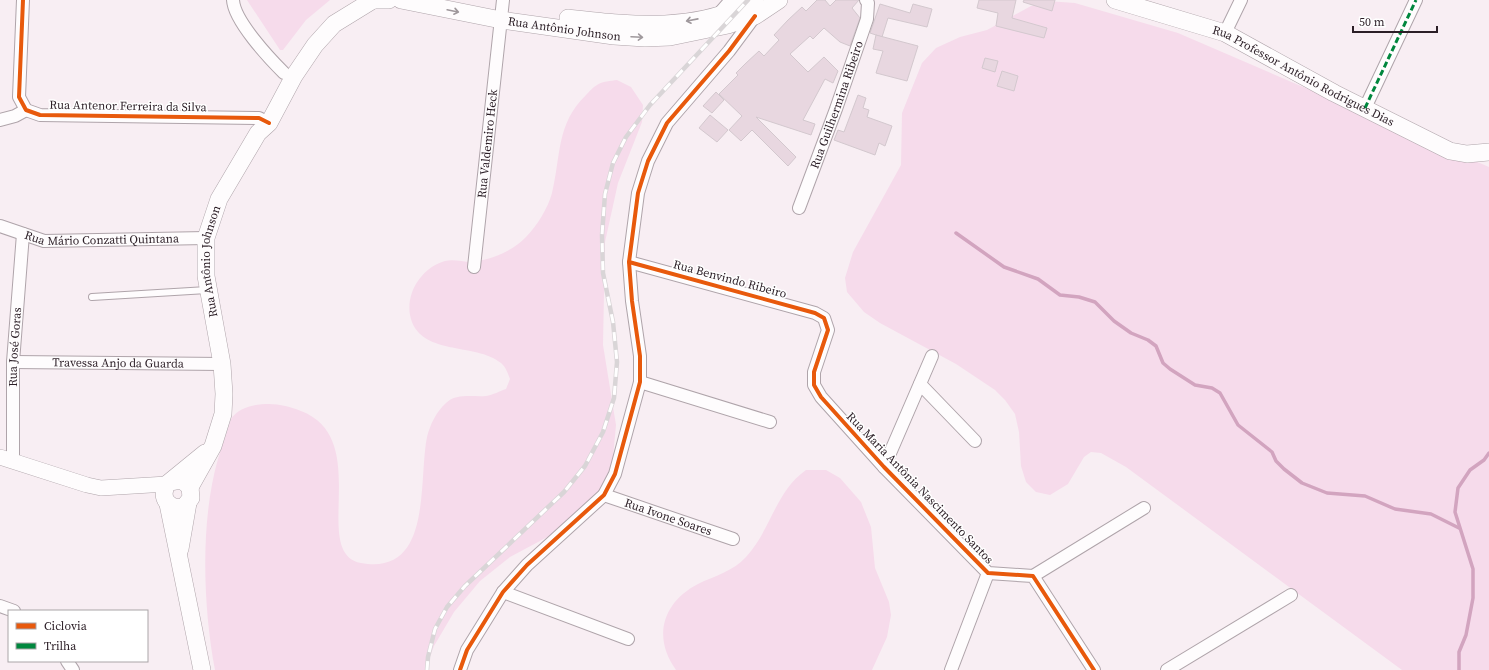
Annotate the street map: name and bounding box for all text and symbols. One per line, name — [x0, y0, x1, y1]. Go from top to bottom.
one-way arrow — [446, 7, 459, 15]
scale bar — [1353, 8, 1437, 34]
street label: Rua Antônio Johnson — [507, 13, 621, 44]
text: 50 m — [1359, 14, 1385, 30]
one-way arrow — [686, 17, 699, 25]
street label: Rua Professor Antônio Rodrigues Dias — [1211, 22, 1397, 130]
one-way arrow — [630, 34, 643, 41]
street label: Rua Guilhermina Ribeiro — [806, 38, 867, 171]
street label: Rua Valdemiro Heck — [474, 88, 501, 199]
street label: Rua Antenor Ferreira da Silva — [49, 97, 208, 115]
street label: Rua Antônio Johnson — [198, 203, 224, 319]
street label: Rua Mário Conzatti Quintana — [22, 227, 180, 249]
street label: Rua Benvindo Ribeiro — [672, 256, 789, 302]
street label: Rua José Goras — [5, 307, 25, 387]
street label: Travessa Anjo da Guarda — [52, 354, 185, 372]
street label: Rua Maria Antônia Nascimento Santos — [843, 409, 997, 567]
street label: Rua Ivone Soares — [623, 495, 714, 539]
legend — [8, 610, 148, 662]
text: Ciclovia — [44, 618, 88, 634]
text: Trilha — [44, 638, 77, 654]

